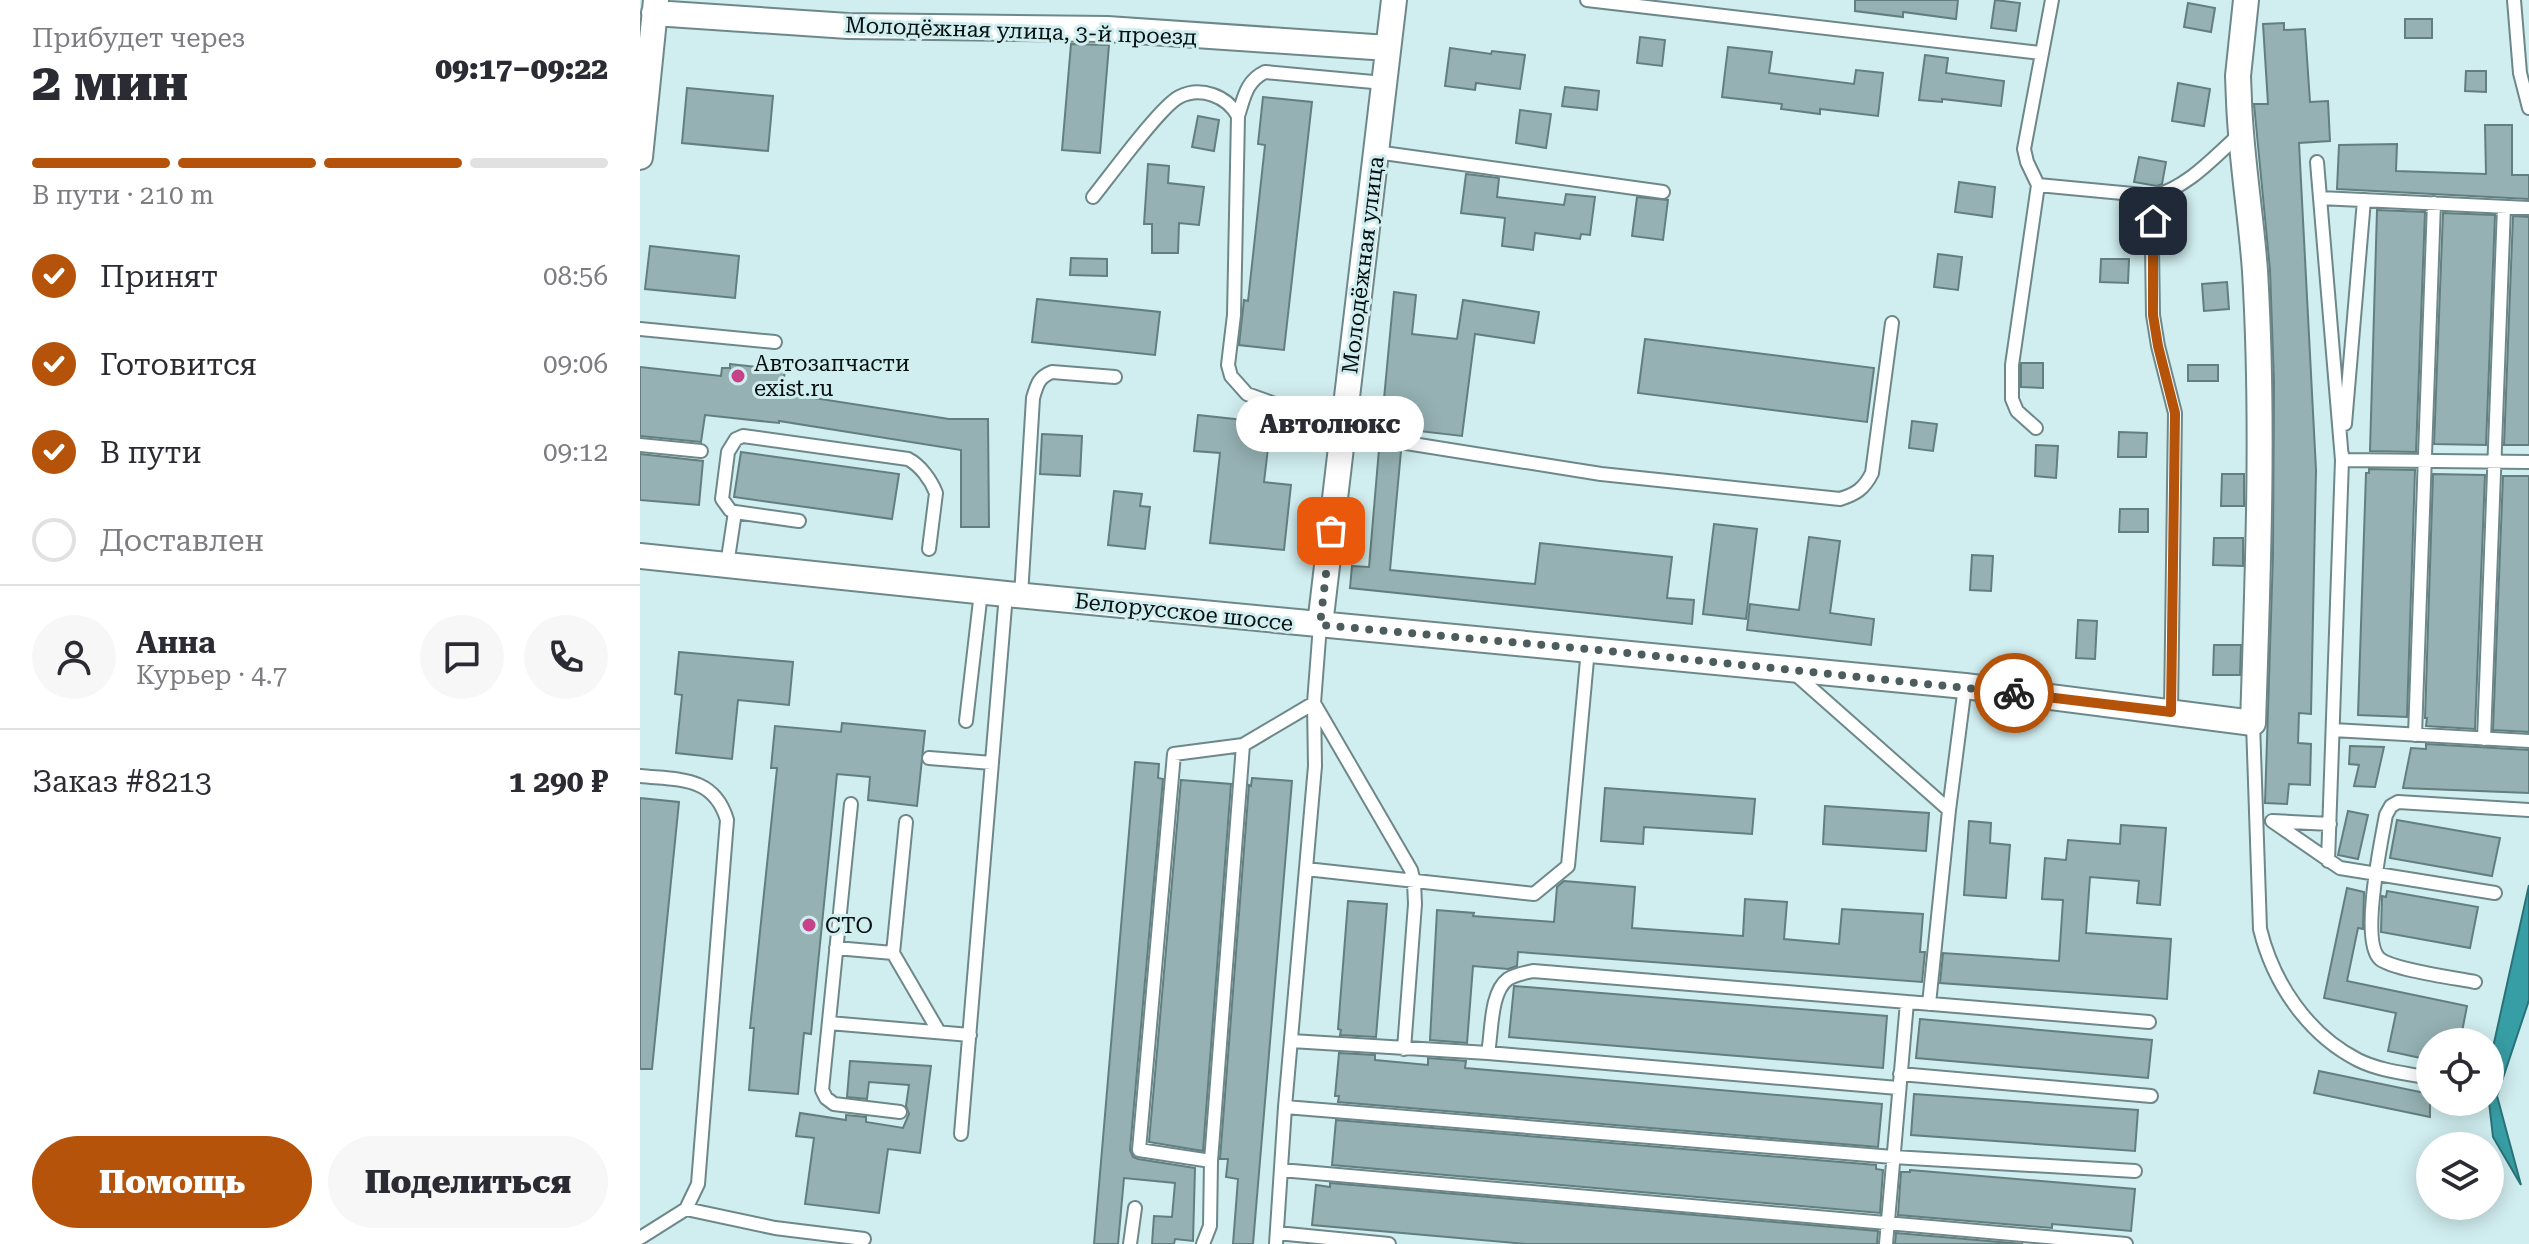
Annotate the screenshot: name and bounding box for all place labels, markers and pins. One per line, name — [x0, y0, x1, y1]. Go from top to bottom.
pin — [2119, 187, 2187, 255]
place label: Автозапчасти exist.ru — [754, 351, 910, 401]
marker: Автозапчасти exist.ru — [729, 367, 747, 385]
callout: Автолюкс — [1237, 395, 1425, 451]
pin — [1297, 497, 1365, 565]
place label: СТО — [825, 913, 873, 938]
marker: СТО — [800, 916, 818, 934]

